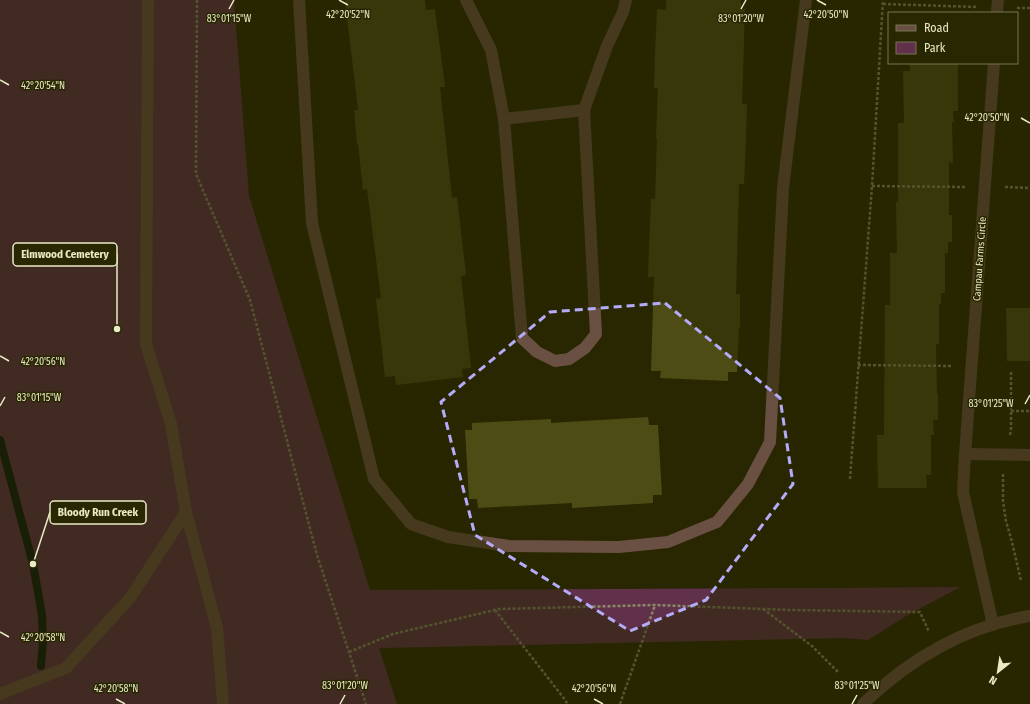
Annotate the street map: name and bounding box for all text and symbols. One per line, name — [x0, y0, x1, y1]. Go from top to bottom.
text: 42°20'52"N — [326, 9, 370, 21]
text: 42°20'50"N — [804, 9, 848, 21]
legend — [888, 12, 1018, 64]
text: 83°01'15"W — [207, 13, 252, 25]
text: 83°01'20"W — [718, 13, 764, 25]
text: Road — [924, 21, 949, 35]
text: Park — [924, 41, 946, 55]
text: 42°20'54"N — [21, 80, 65, 92]
text: 42°20'50"N — [965, 112, 1009, 124]
street label: Campau Farms Circle — [971, 217, 989, 302]
callout: Elmwood Cemetery — [13, 243, 117, 266]
text: Elmwood Cemetery — [21, 248, 110, 261]
text: 42°20'56"N — [21, 356, 65, 368]
text: 83°01'15"W — [17, 392, 62, 404]
text: 83°01'25"W — [968, 398, 1014, 410]
callout: Bloody Run Creek — [50, 501, 146, 524]
text: Bloody Run Creek — [58, 506, 139, 519]
text: 42°20'58"N — [21, 632, 65, 644]
north arrow — [978, 652, 1018, 692]
text: N — [987, 673, 999, 688]
text: 83°01'20"W — [322, 680, 368, 692]
text: 83°01'25"W — [834, 680, 880, 692]
text: 42°20'58"N — [94, 683, 138, 695]
text: 42°20'56"N — [572, 683, 616, 695]

